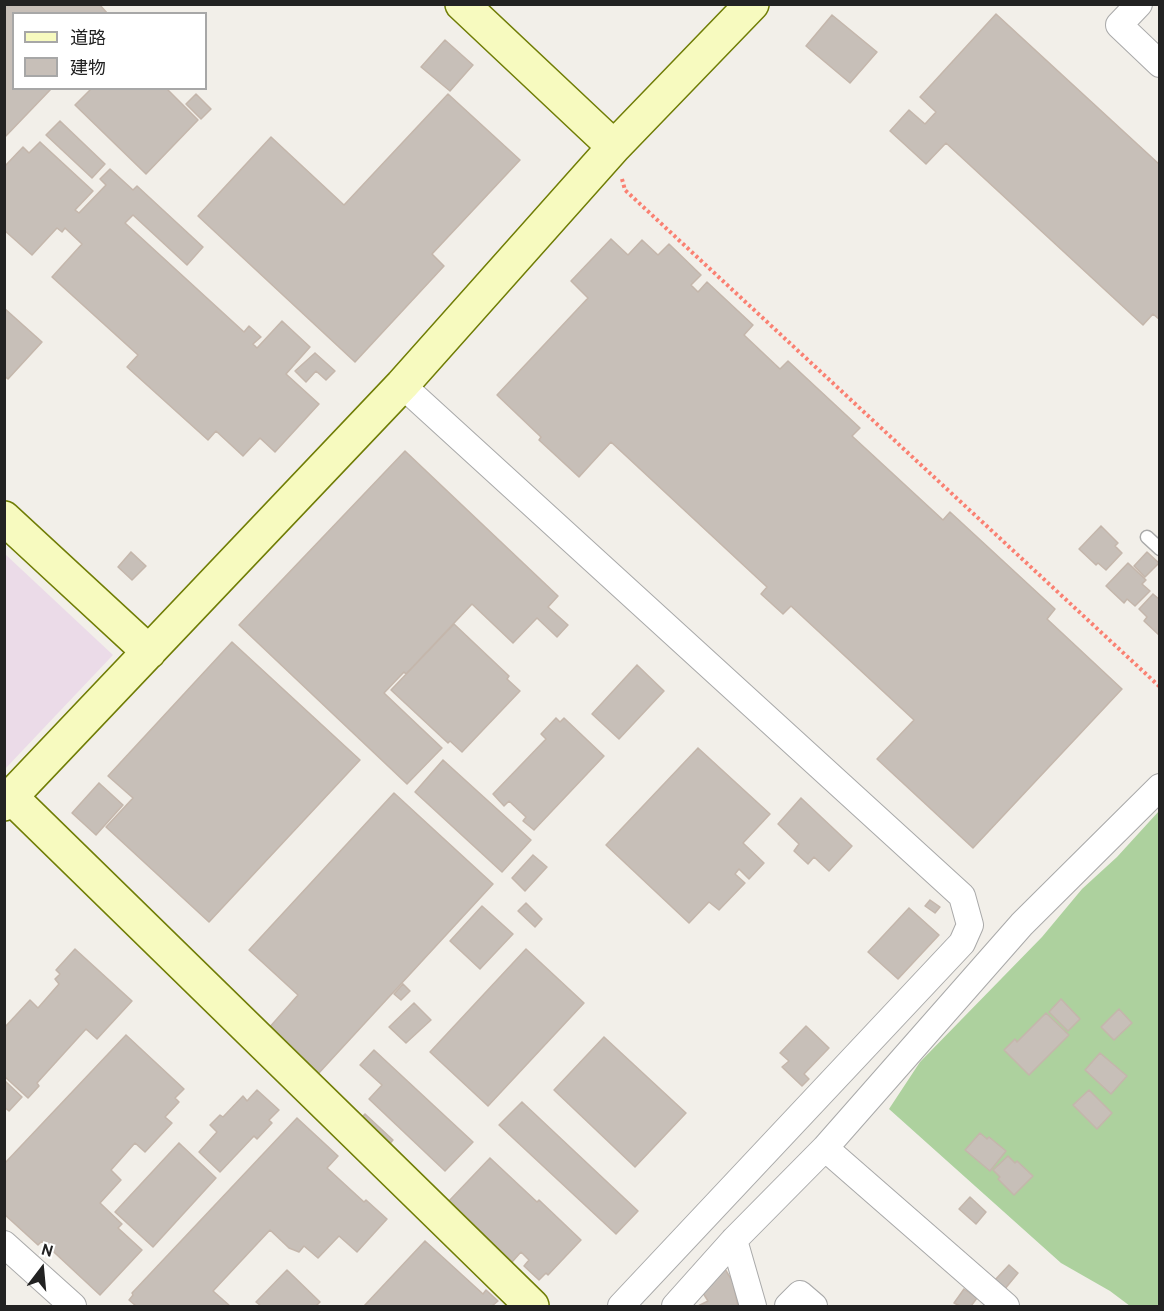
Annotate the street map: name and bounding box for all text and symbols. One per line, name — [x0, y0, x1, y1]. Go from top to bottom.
legend — [12, 12, 207, 90]
text: 道路 — [70, 28, 106, 51]
text: 建物 — [70, 58, 106, 81]
north arrow — [12, 1239, 72, 1299]
text: N — [39, 1240, 55, 1263]

